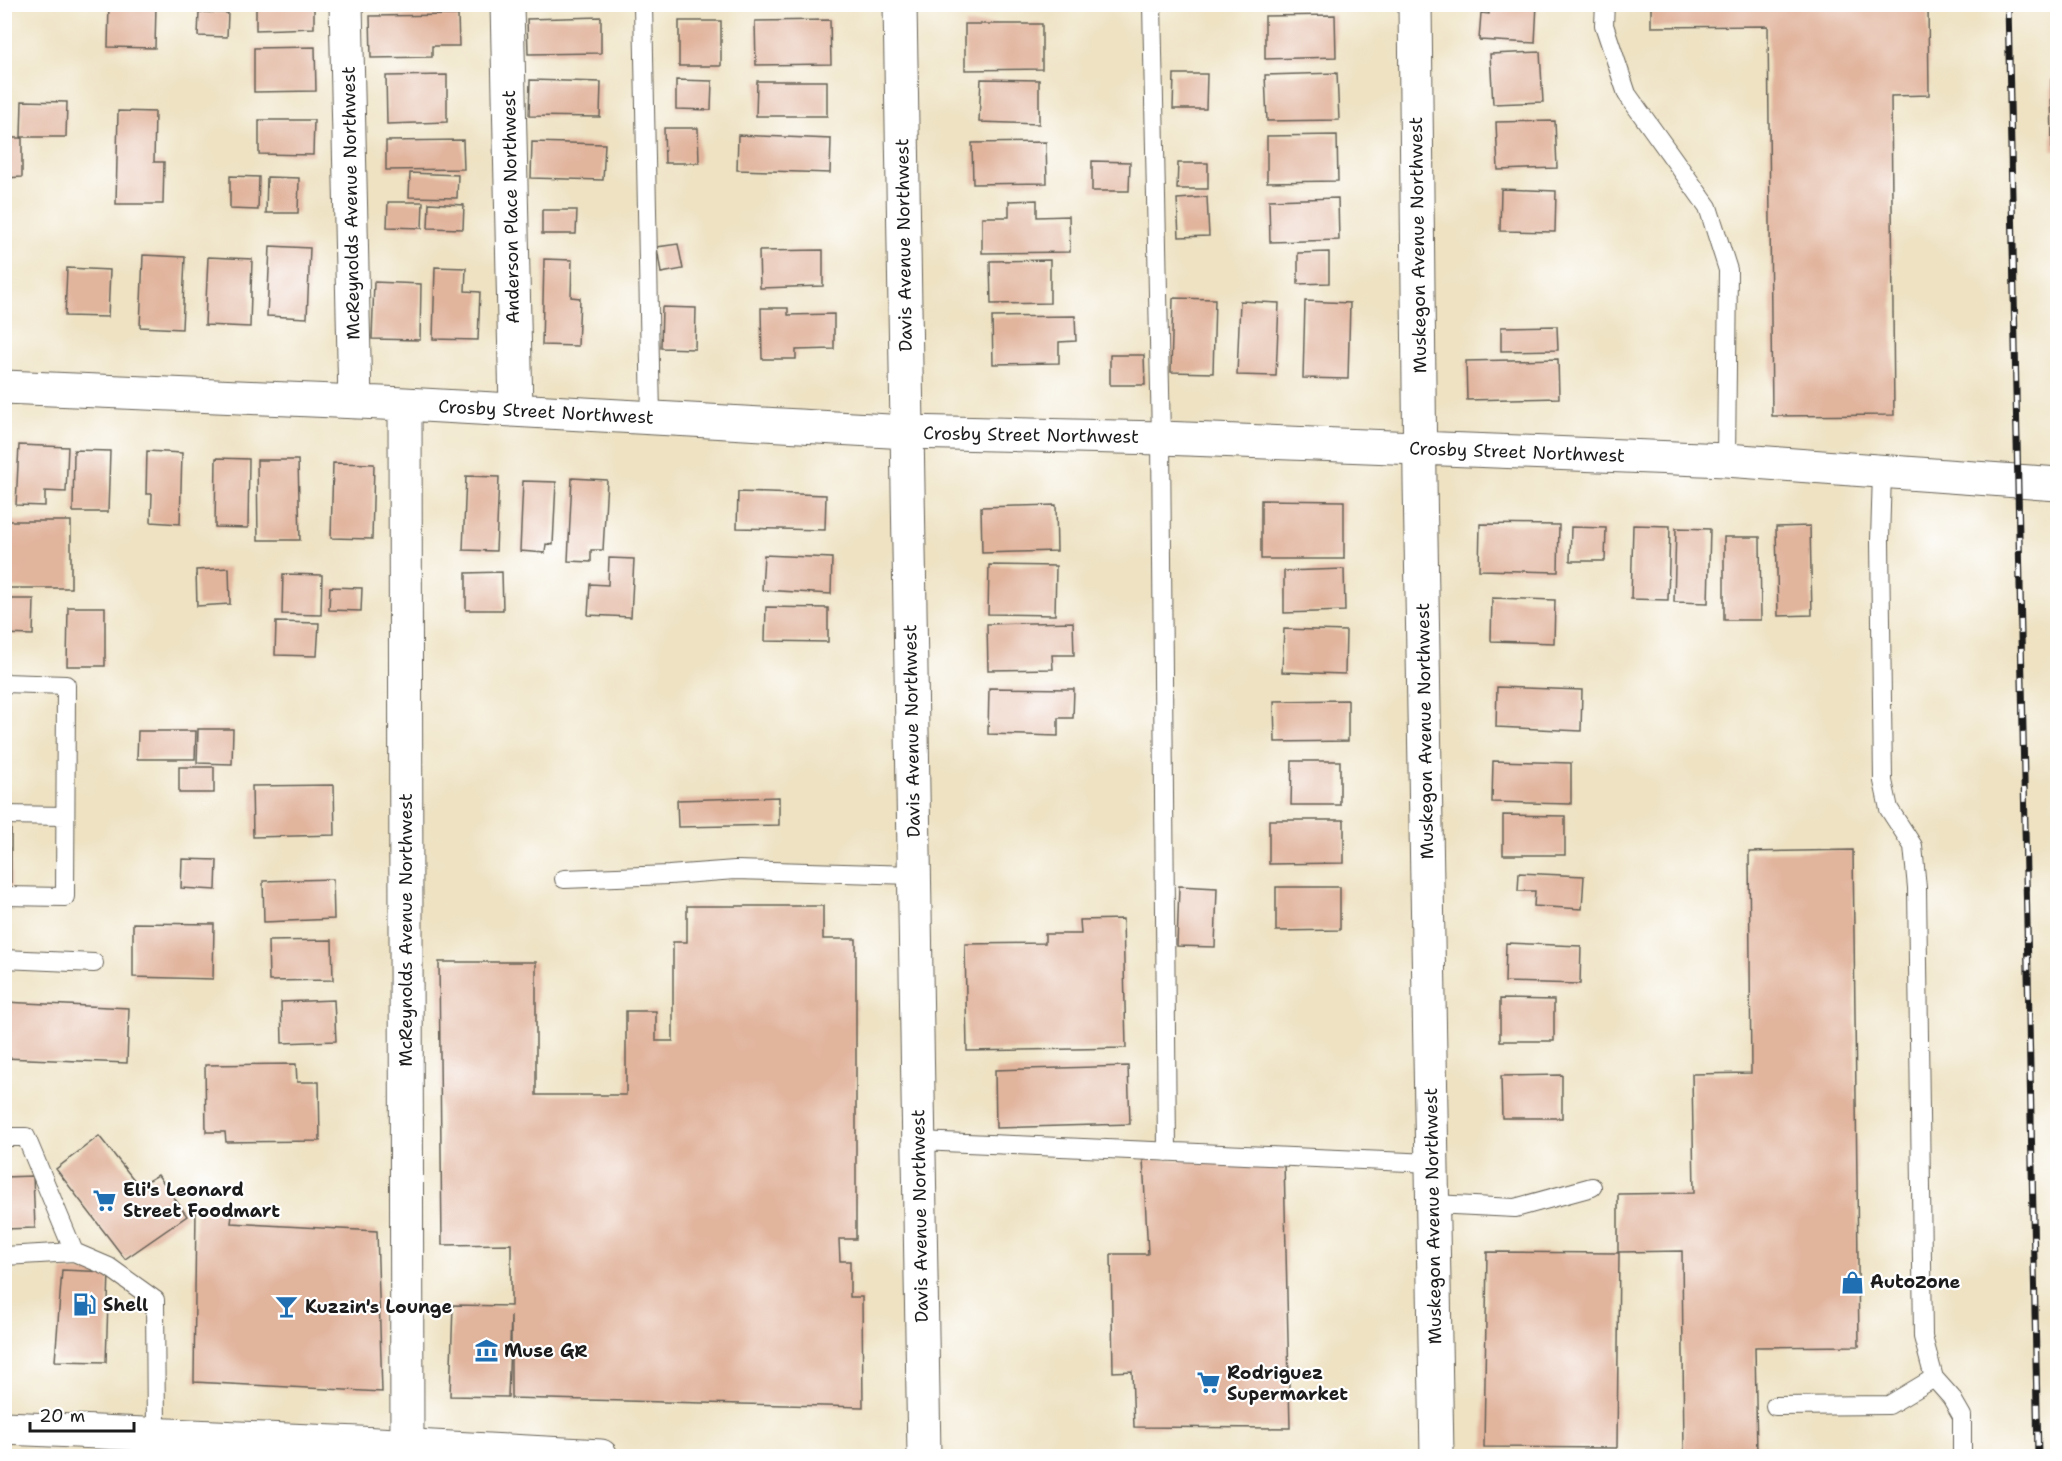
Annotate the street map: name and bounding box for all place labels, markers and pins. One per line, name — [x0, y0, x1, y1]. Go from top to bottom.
place label: Eli's Leonard Street Foodmart — [123, 1178, 280, 1223]
supermarket icon: Eli's Leonard Street Foodmart — [92, 1187, 118, 1213]
shop icon: AutoZone — [1839, 1269, 1865, 1295]
place label: AutoZone — [1870, 1270, 1961, 1294]
fuel station icon: Shell — [72, 1292, 98, 1318]
place label: Shell — [103, 1293, 148, 1317]
bar icon: Kuzzin's Lounge — [274, 1294, 300, 1320]
place label: Kuzzin's Lounge — [305, 1295, 453, 1319]
museum icon: Muse GR — [473, 1338, 499, 1364]
place label: Muse GR — [504, 1339, 588, 1363]
place label: Rodriguez Supermarket — [1227, 1361, 1348, 1406]
supermarket icon: Rodriguez Supermarket — [1196, 1370, 1222, 1396]

